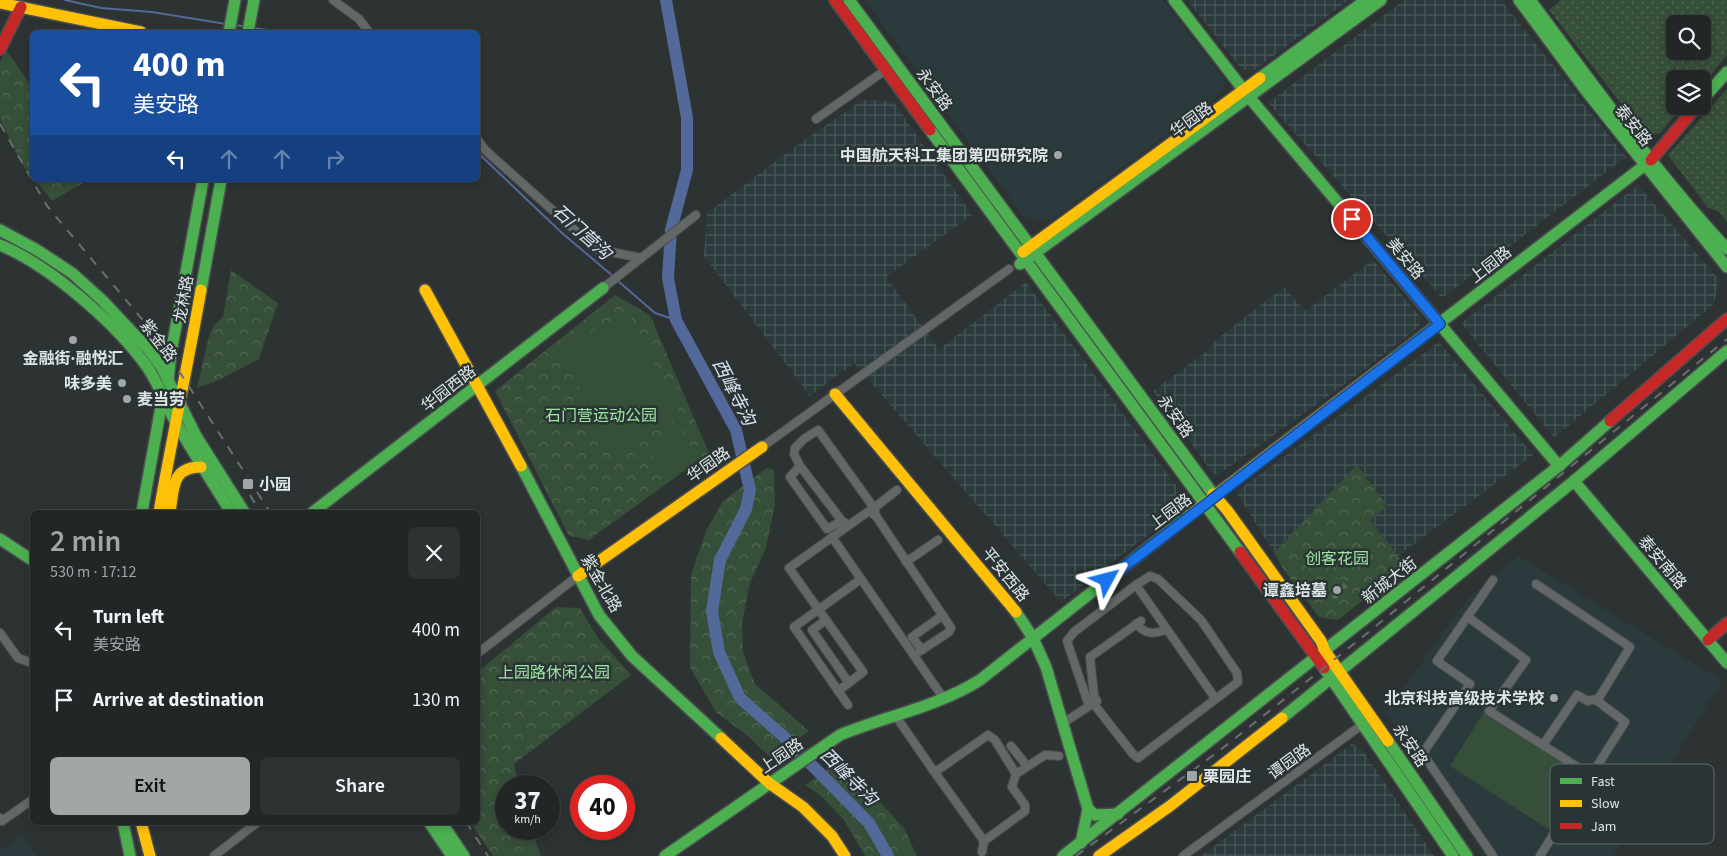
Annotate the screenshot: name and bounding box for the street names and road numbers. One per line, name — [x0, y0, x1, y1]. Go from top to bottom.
street label: 永安路 — [911, 64, 957, 115]
street label: 华园路 — [1166, 97, 1217, 143]
street label: 泰安路 — [1610, 100, 1657, 151]
street label: 美安路 — [1381, 233, 1429, 284]
street label: 上园路 — [1465, 241, 1516, 288]
street label: 龙林路 — [169, 274, 199, 325]
street label: 紫金路 — [135, 315, 182, 366]
street label: 华园西路 — [417, 360, 481, 417]
street label: 永安路 — [1152, 391, 1198, 442]
street label: 华园路 — [683, 442, 735, 488]
street label: 上园路 — [1145, 489, 1196, 535]
street label: 泰安南路 — [1633, 531, 1691, 594]
street label: 平安西路 — [977, 543, 1034, 606]
street label: 紫金北路 — [576, 550, 627, 617]
street label: 新城大街 — [1358, 552, 1422, 609]
street label: 永安路 — [1388, 720, 1433, 772]
street label: 上园路 — [756, 733, 808, 778]
street label: 谭园路 — [1264, 739, 1315, 785]

